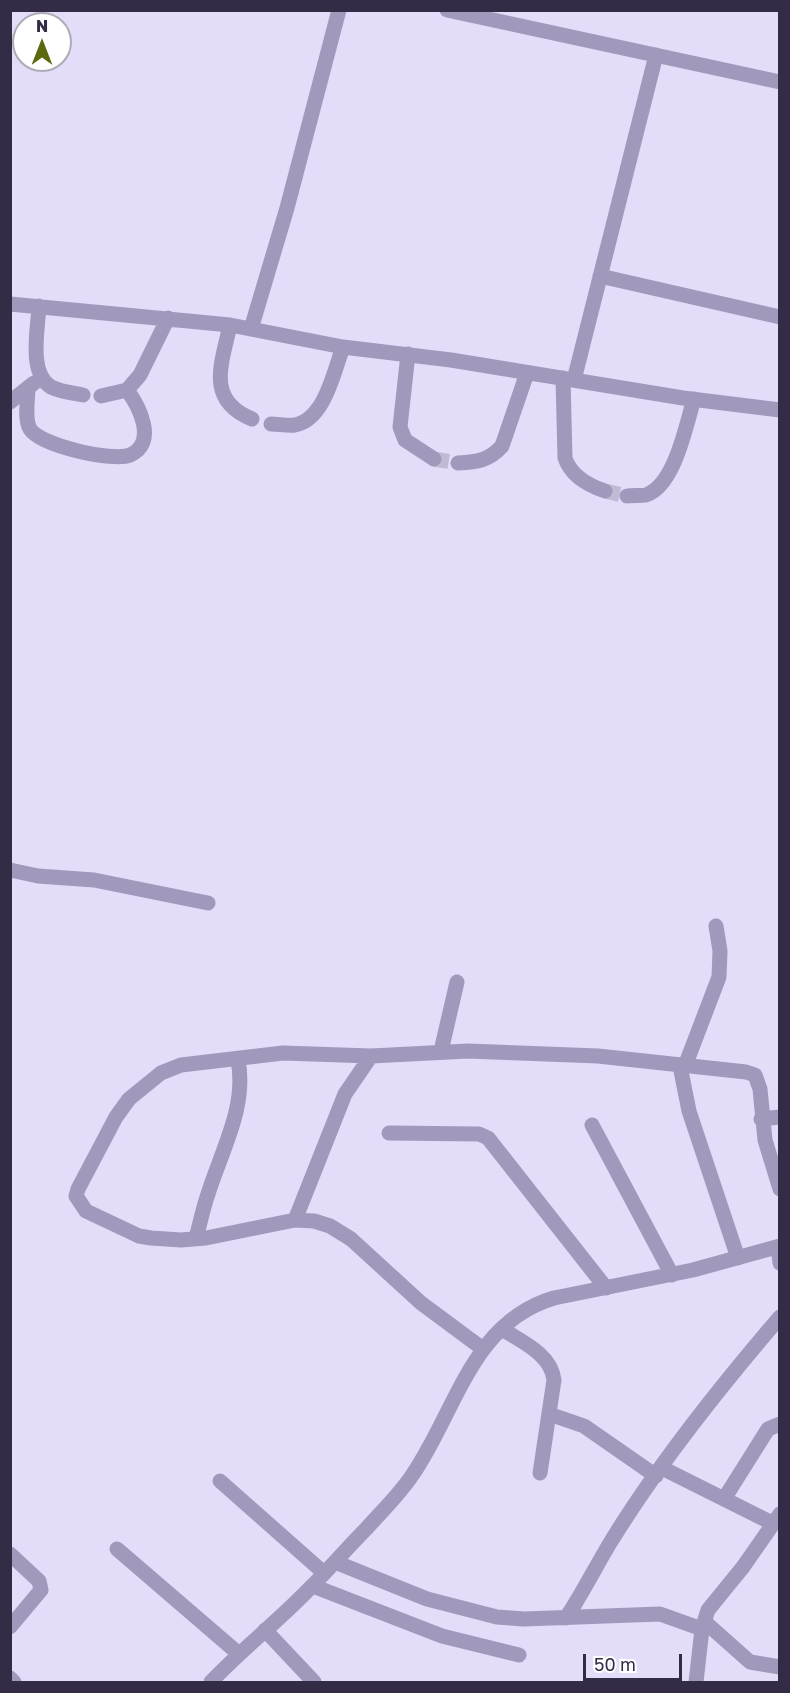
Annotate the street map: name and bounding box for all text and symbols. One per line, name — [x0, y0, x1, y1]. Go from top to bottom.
north arrow — [12, 12, 72, 72]
text: N — [36, 16, 48, 36]
scale bar — [586, 1642, 685, 1680]
text: 50 m — [594, 1653, 636, 1675]

